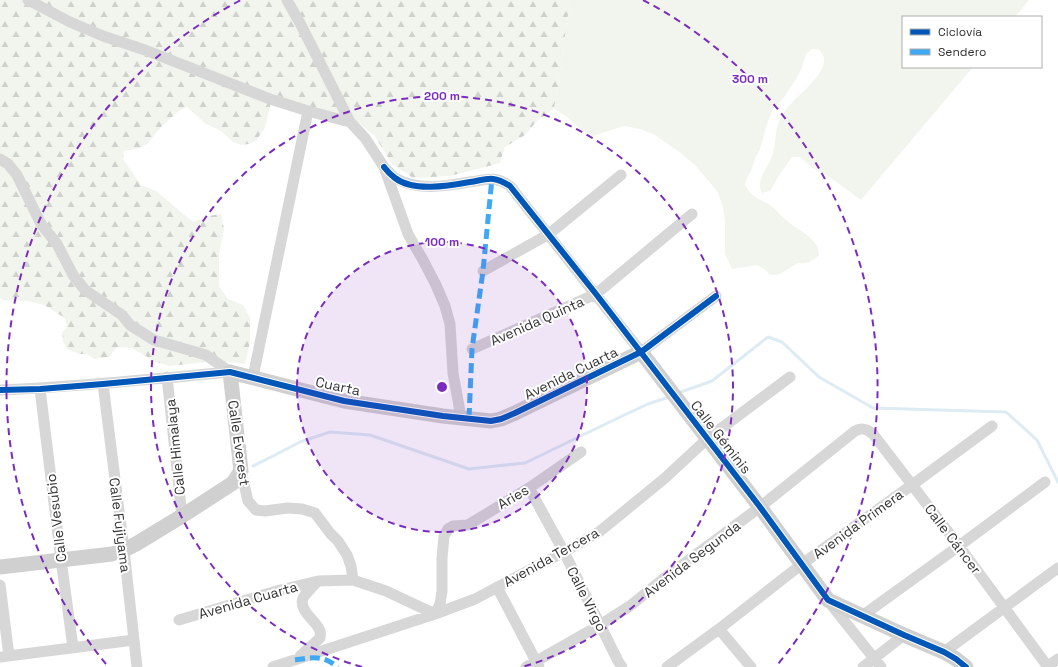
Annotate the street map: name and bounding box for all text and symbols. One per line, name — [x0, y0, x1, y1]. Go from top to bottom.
legend — [902, 16, 1042, 68]
text: Ciclovía — [938, 24, 982, 40]
text: Sendero — [938, 44, 986, 60]
text: 300 m — [732, 71, 768, 87]
text: 200 m — [424, 88, 460, 104]
text: 100 m — [425, 234, 459, 250]
street label: Avenida Quinta — [487, 292, 587, 350]
street label: Avenida Cuarta — [521, 343, 621, 403]
street label: Cuarta — [314, 372, 362, 400]
centre of rings — [435, 380, 449, 394]
street label: Calle Géminis — [687, 397, 755, 477]
street label: Calle Himalaya — [161, 398, 189, 496]
street label: Calle Everest — [224, 399, 254, 487]
street label: Calle Vesubio — [42, 473, 70, 563]
street label: Calle Fujiyama — [105, 477, 135, 573]
street label: Aries — [494, 481, 532, 513]
street label: Avenida Primera — [809, 485, 907, 563]
street label: Calle Cáncer — [921, 500, 985, 578]
street label: Avenida Segunda — [640, 517, 744, 601]
street label: Avenida Tercera — [500, 523, 602, 591]
street label: Calle Virgo — [563, 564, 611, 634]
street label: Avenida Cuarta — [196, 577, 300, 623]

